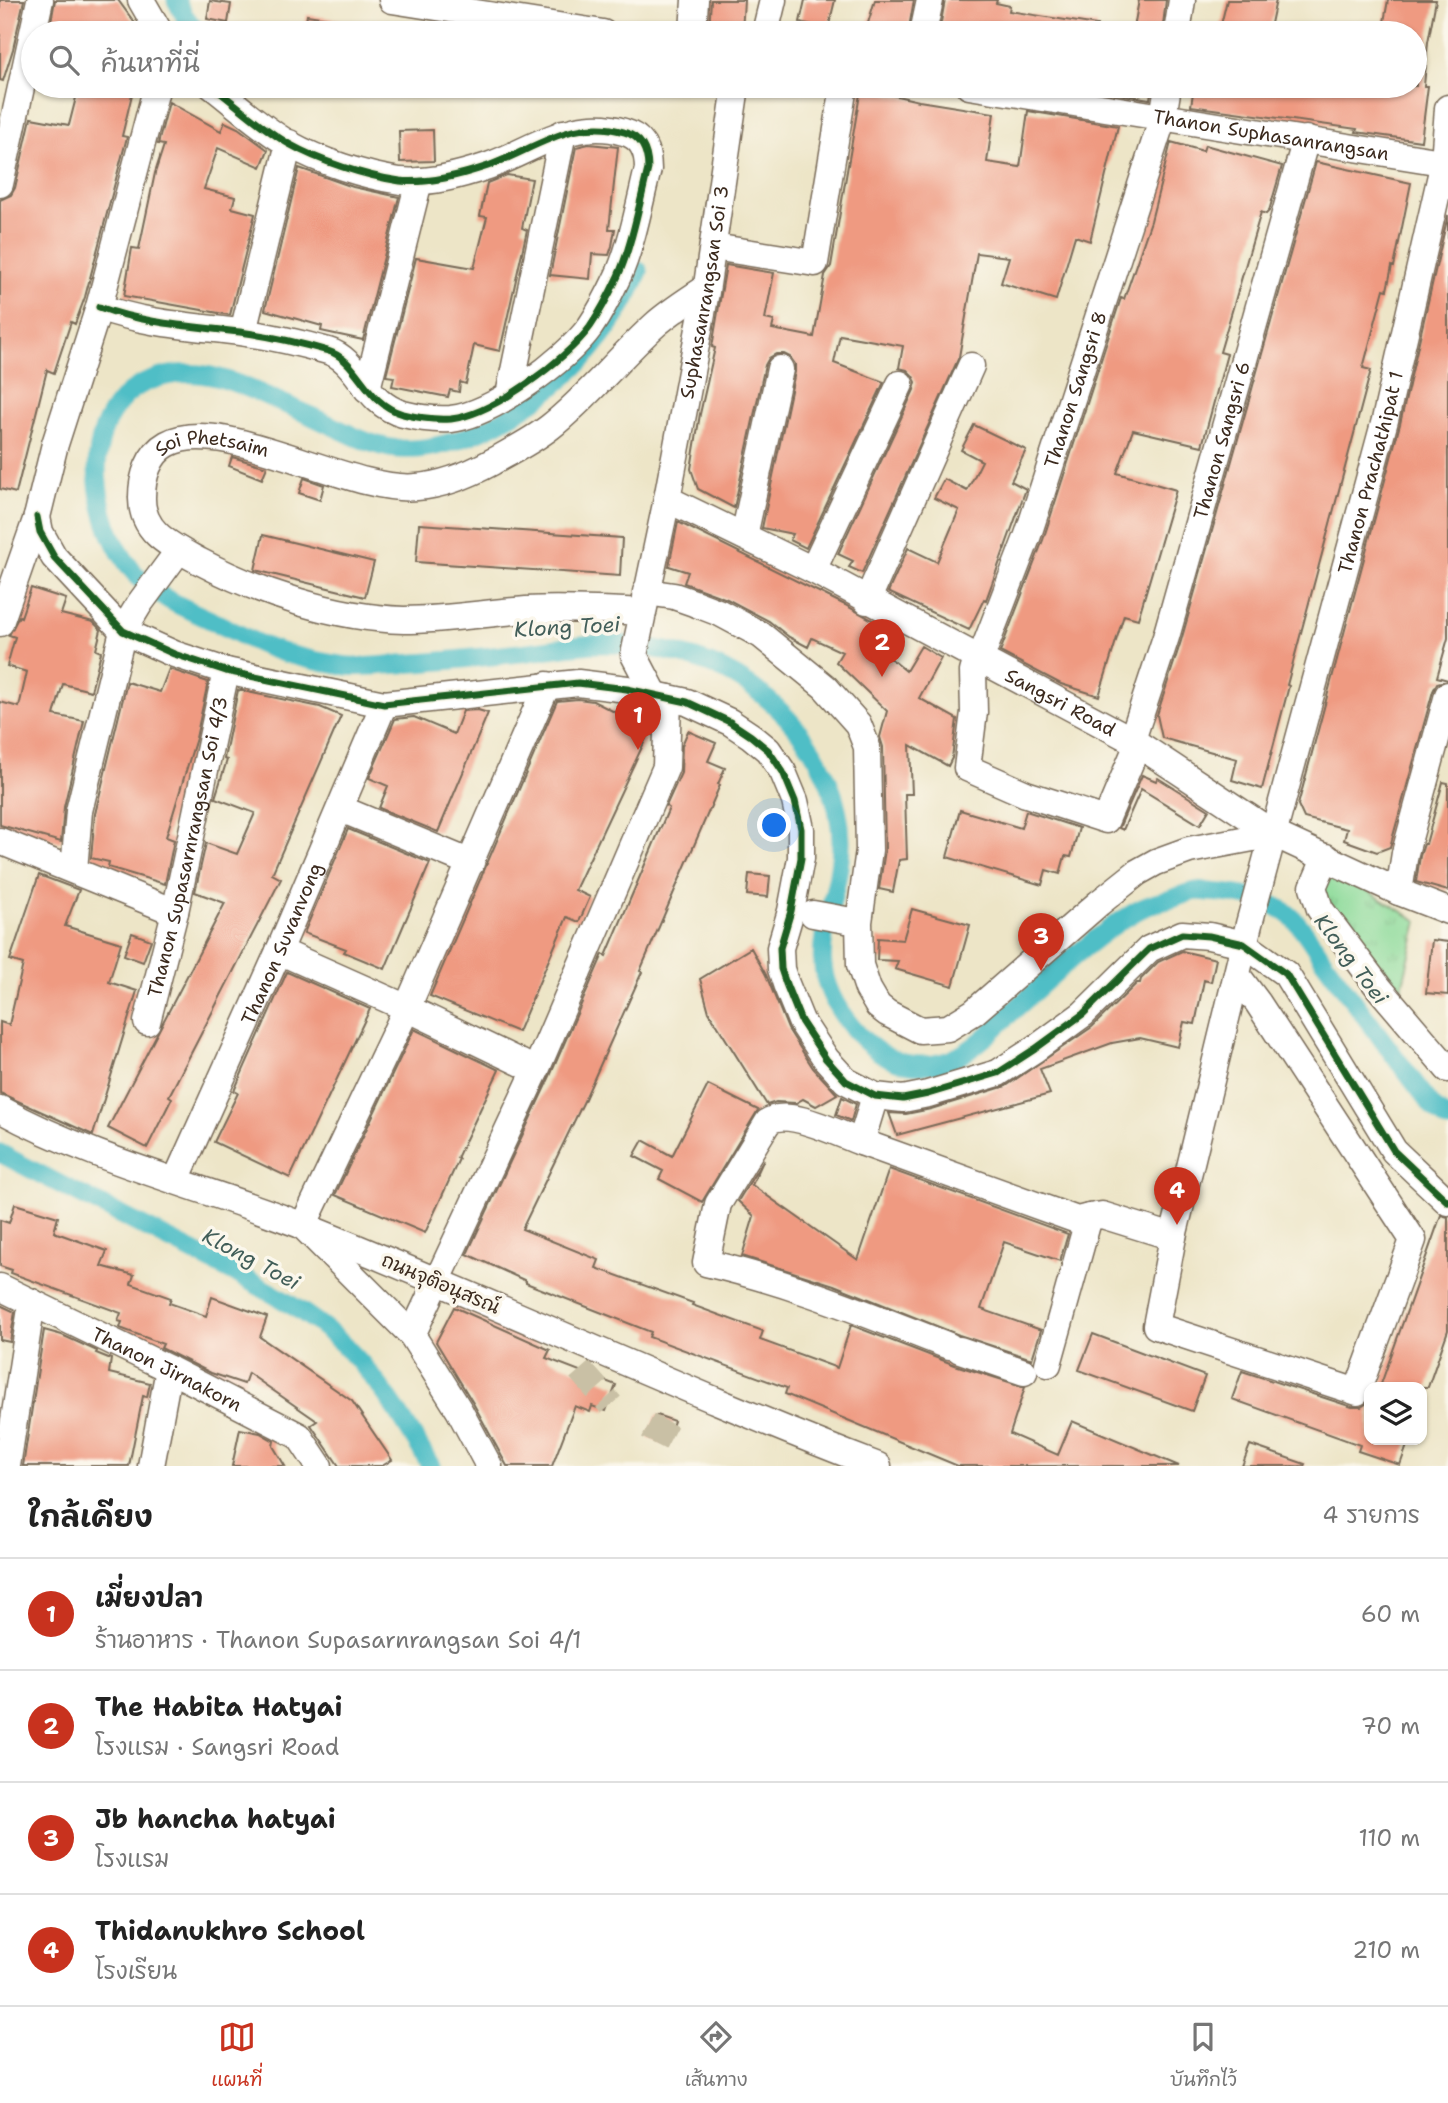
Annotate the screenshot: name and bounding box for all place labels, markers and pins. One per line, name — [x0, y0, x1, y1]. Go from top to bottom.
pin: 2 — [859, 619, 905, 677]
pin: 1 — [615, 692, 661, 750]
pin: 3 — [1018, 913, 1064, 971]
pin: 4 — [1154, 1167, 1200, 1225]

